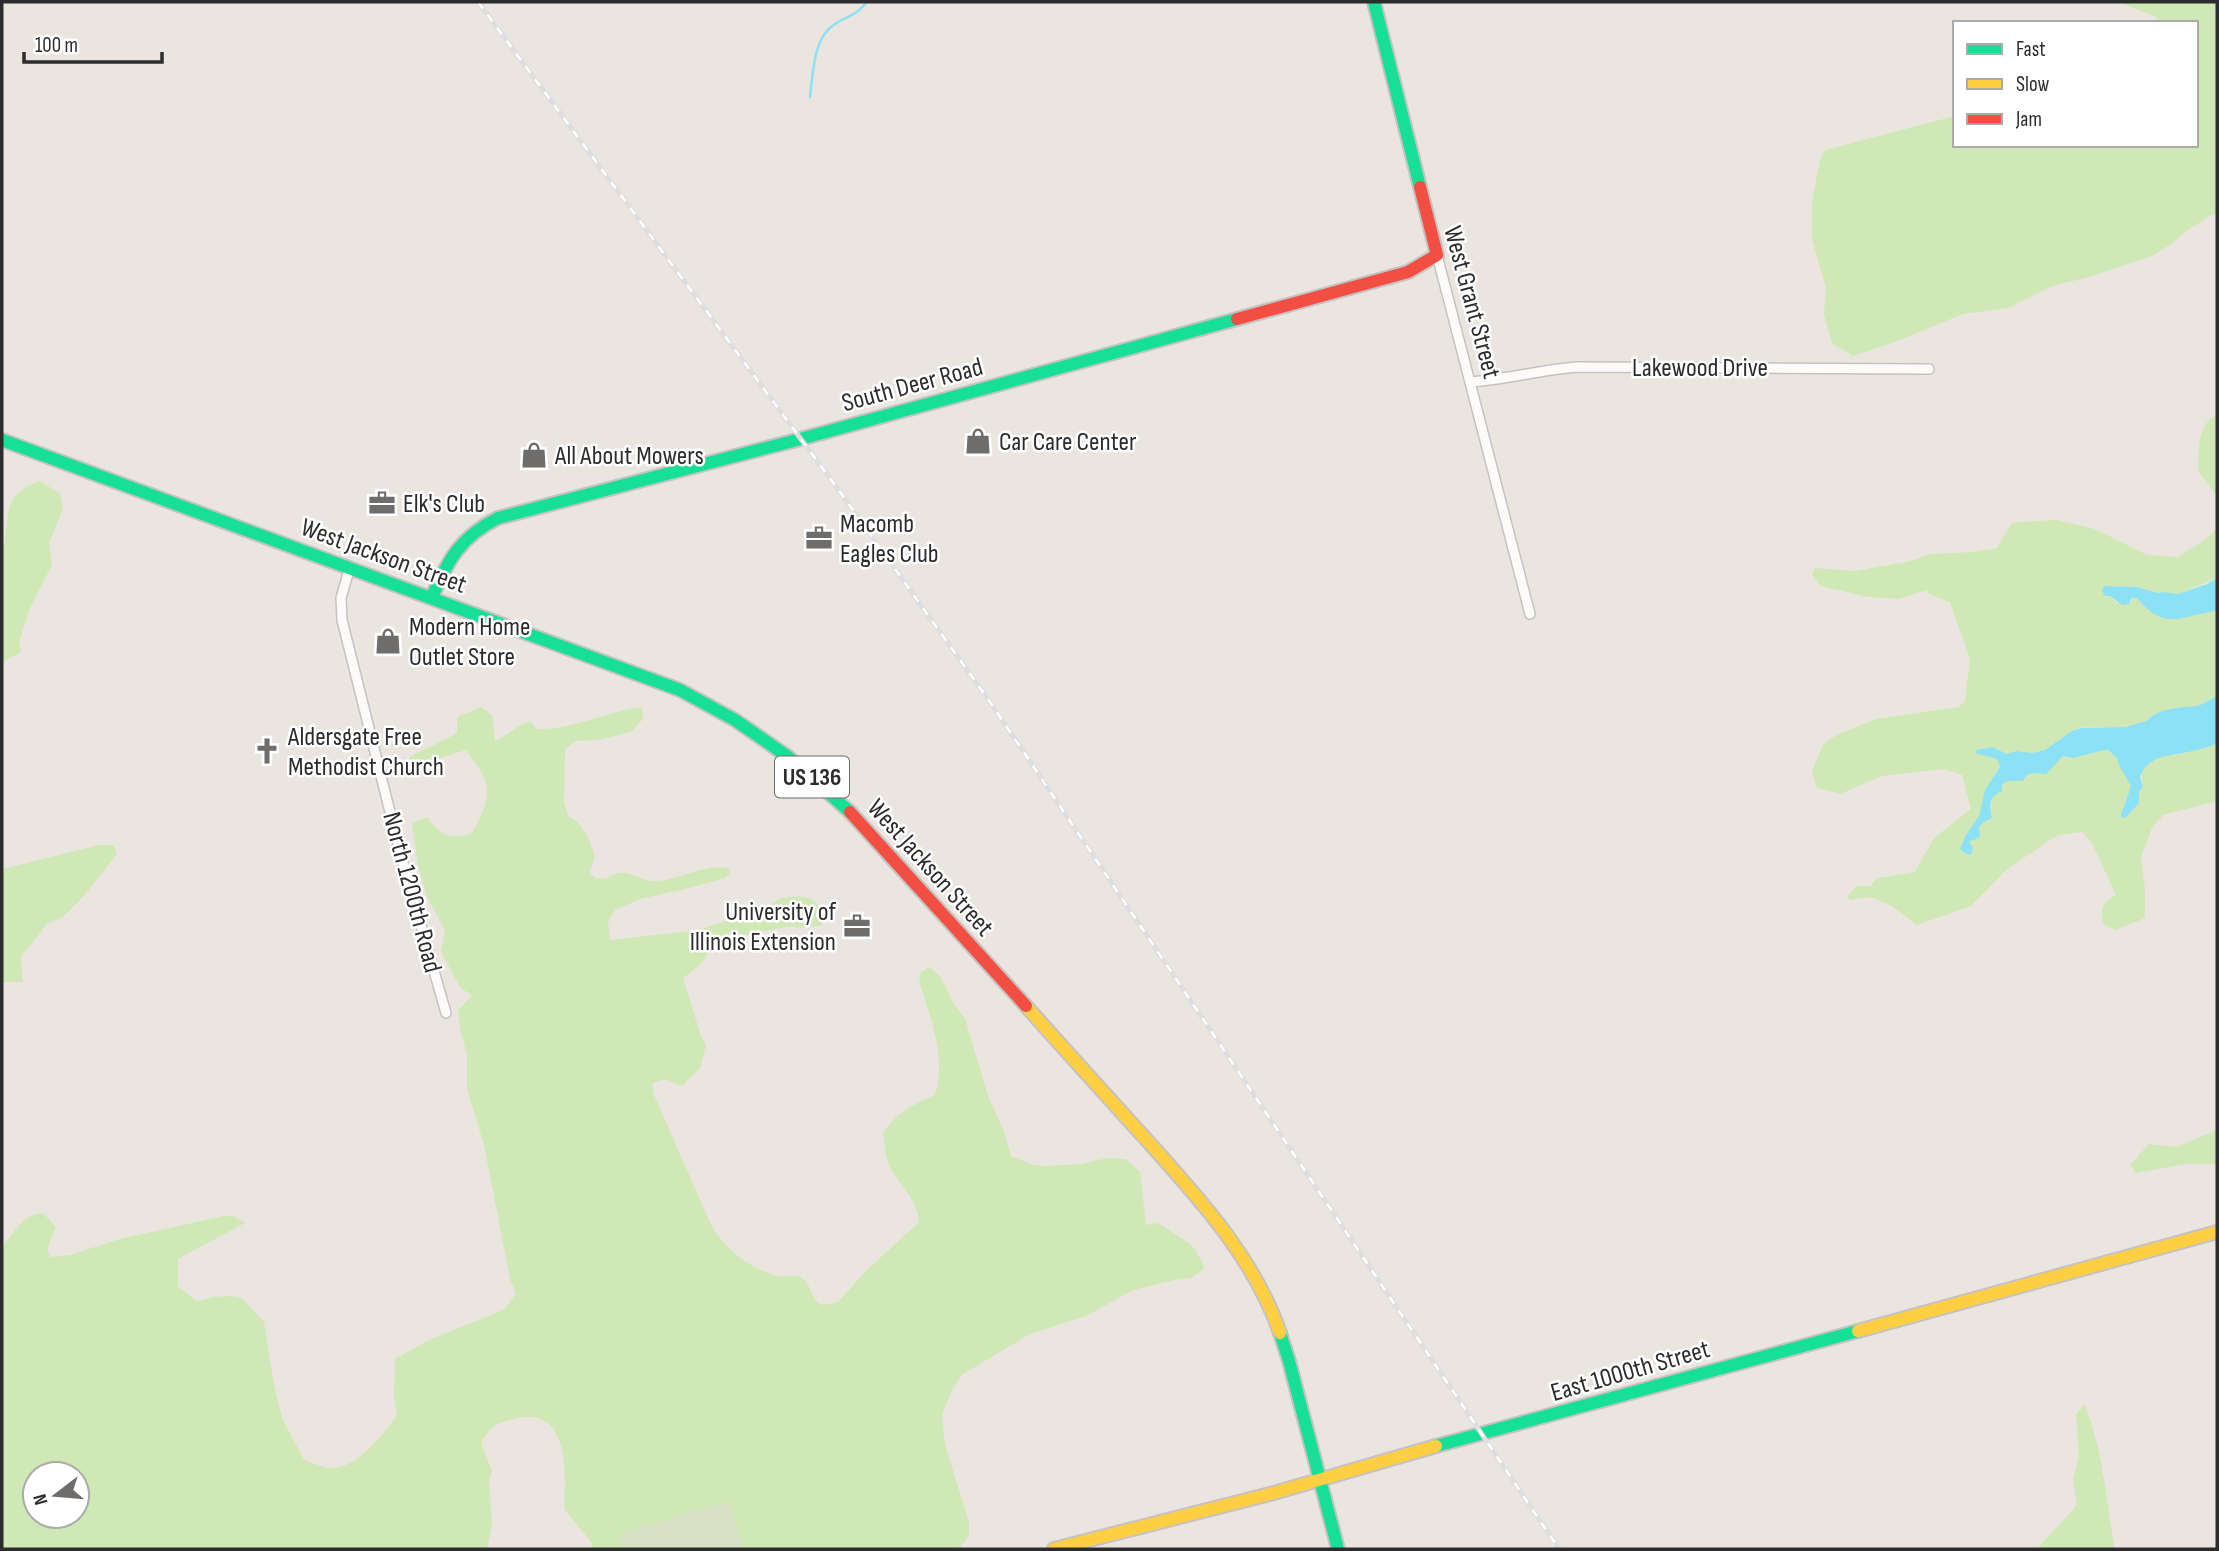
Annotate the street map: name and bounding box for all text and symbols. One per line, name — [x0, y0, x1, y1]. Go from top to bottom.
scale bar — [24, 21, 163, 65]
legend — [1953, 21, 2198, 147]
text: 100 m — [35, 33, 78, 58]
text: Fast — [2016, 37, 2046, 62]
text: Slow — [2016, 72, 2050, 97]
text: Jam — [2015, 107, 2042, 132]
street label: West Grant Street — [1436, 223, 1507, 382]
street label: South Deer Road — [839, 352, 986, 419]
street label: Lakewood Drive — [1632, 353, 1768, 384]
shop icon: Car Care Center — [963, 426, 993, 456]
place label: Car Care Center — [999, 427, 1137, 458]
shop icon: All About Mowers — [519, 440, 549, 470]
place label: All About Mowers — [554, 441, 704, 472]
office icon: Elk's Club — [367, 488, 397, 518]
place label: Elk's Club — [403, 489, 485, 520]
place label: Macomb Eagles Club — [840, 509, 939, 570]
street label: West Jackson Street — [296, 512, 471, 601]
office icon: Macomb Eagles Club — [804, 523, 834, 553]
place label: Modern Home Outlet Store — [409, 612, 530, 673]
shop icon: Modern Home Outlet Store — [373, 626, 403, 656]
place label: Aldersgate Free Methodist Church — [287, 722, 444, 783]
church icon: Aldersgate Free Methodist Church — [252, 736, 282, 766]
road number: US 136 — [775, 756, 849, 798]
street label: West Jackson Street — [860, 793, 1000, 943]
street label: North 1200th Road — [375, 809, 448, 976]
place label: University of Illinois Extension — [690, 897, 836, 958]
office icon: University of Illinois Extension — [842, 911, 872, 941]
street label: East 1000th Street — [1547, 1334, 1713, 1409]
north arrow — [21, 1460, 91, 1530]
text: N — [29, 1491, 54, 1507]

